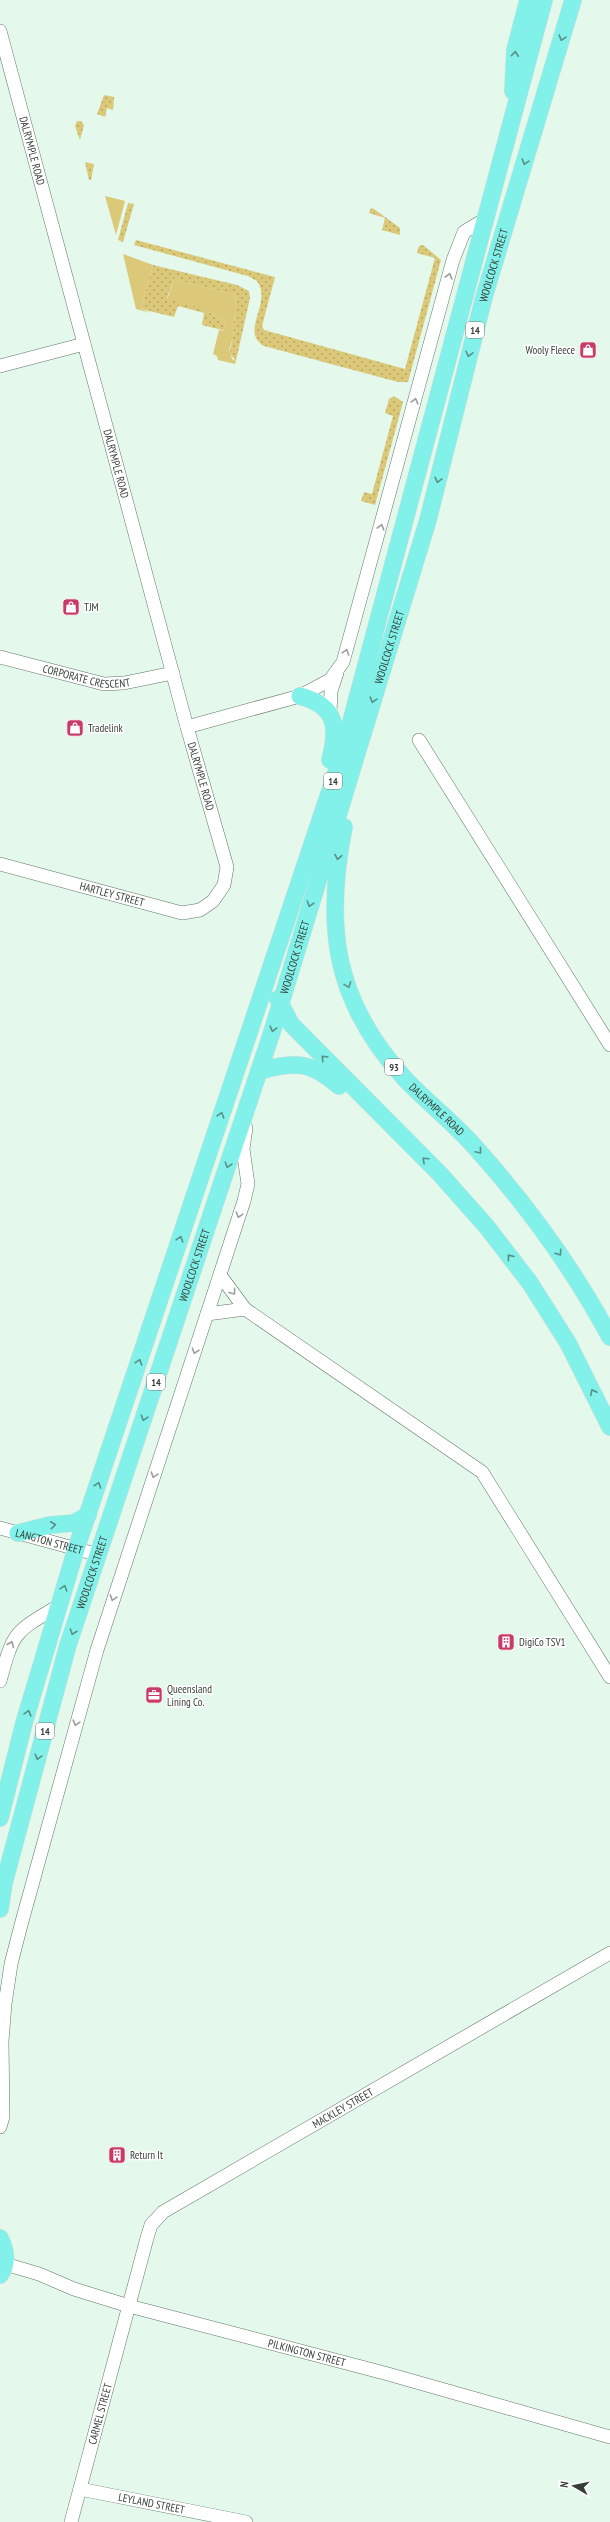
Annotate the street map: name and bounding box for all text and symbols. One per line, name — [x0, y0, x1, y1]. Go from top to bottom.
one-way arrow — [558, 34, 567, 41]
one-way arrow — [510, 51, 519, 57]
street label: DALRYMPLE ROAD — [16, 115, 48, 187]
one-way arrow — [521, 158, 530, 165]
street label: WOOLCOCK STREET — [476, 227, 511, 304]
one-way arrow — [444, 273, 453, 280]
road number: 14 — [466, 322, 484, 338]
shop icon: Wooly Fleece — [578, 340, 598, 360]
place label: Wooly Fleece — [526, 343, 575, 357]
one-way arrow — [466, 351, 474, 357]
one-way arrow — [410, 398, 419, 405]
street label: DALRYMPLE ROAD — [100, 428, 132, 500]
one-way arrow — [434, 477, 443, 484]
one-way arrow — [376, 524, 385, 531]
shop icon: TJM — [61, 597, 81, 617]
place label: TJM — [84, 600, 99, 614]
street label: WOOLCOCK STREET — [371, 609, 407, 686]
one-way arrow — [342, 649, 350, 656]
street label: CORPORATE CRESCENT — [41, 661, 131, 691]
one-way arrow — [369, 696, 378, 703]
shop icon: Tradelink — [65, 718, 85, 738]
place label: Tradelink — [88, 721, 123, 735]
street label: DALRYMPLE ROAD — [185, 740, 218, 812]
road number: 14 — [324, 773, 342, 789]
one-way arrow — [335, 854, 343, 860]
street label: HARTLEY STREET — [78, 879, 146, 909]
one-way arrow — [306, 901, 315, 908]
street label: WOOLCOCK STREET — [277, 919, 313, 996]
one-way arrow — [343, 982, 351, 989]
one-way arrow — [269, 1025, 278, 1032]
one-way arrow — [321, 1055, 328, 1063]
road number: 93 — [385, 1059, 403, 1075]
street label: DALRYMPLE ROAD — [406, 1080, 467, 1139]
one-way arrow — [216, 1112, 225, 1119]
one-way arrow — [474, 1146, 481, 1154]
one-way arrow — [422, 1157, 430, 1165]
one-way arrow — [224, 1162, 232, 1169]
one-way arrow — [235, 1212, 244, 1219]
street label: WOOLCOCK STREET — [176, 1227, 213, 1303]
one-way arrow — [175, 1235, 184, 1242]
one-way arrow — [554, 1249, 562, 1256]
one-way arrow — [508, 1255, 515, 1262]
one-way arrow — [228, 1287, 235, 1294]
one-way arrow — [191, 1348, 199, 1355]
one-way arrow — [134, 1359, 143, 1366]
road number: 14 — [147, 1374, 165, 1390]
one-way arrow — [590, 1389, 598, 1396]
one-way arrow — [140, 1415, 149, 1422]
one-way arrow — [150, 1471, 159, 1478]
one-way arrow — [93, 1482, 101, 1489]
one-way arrow — [50, 1521, 56, 1530]
street label: LANGTON STREET — [14, 1526, 85, 1557]
street label: WOOLCOCK STREET — [73, 1534, 111, 1611]
one-way arrow — [59, 1584, 67, 1591]
one-way arrow — [110, 1595, 118, 1602]
one-way arrow — [69, 1628, 77, 1635]
building icon: DigiCo TSV1 — [496, 1632, 516, 1652]
place label: DigiCo TSV1 — [519, 1635, 566, 1649]
one-way arrow — [6, 1640, 14, 1648]
place label: Queensland Lining Co. — [167, 1682, 212, 1709]
office icon: Queensland Lining Co. — [144, 1685, 164, 1705]
one-way arrow — [23, 1709, 31, 1716]
one-way arrow — [72, 1719, 81, 1726]
road number: 14 — [36, 1723, 54, 1739]
one-way arrow — [34, 1753, 43, 1760]
street label: MACKLEY STREET — [310, 2085, 376, 2131]
building icon: Return It — [107, 2145, 127, 2165]
place label: Return It — [130, 2148, 163, 2162]
street label: PILKINGTON STREET — [267, 2336, 347, 2370]
street label: CARMEL STREET — [85, 2382, 115, 2446]
north arrow — [554, 2466, 594, 2506]
text: N — [557, 2480, 572, 2488]
street label: LEYLAND STREET — [117, 2490, 186, 2517]

